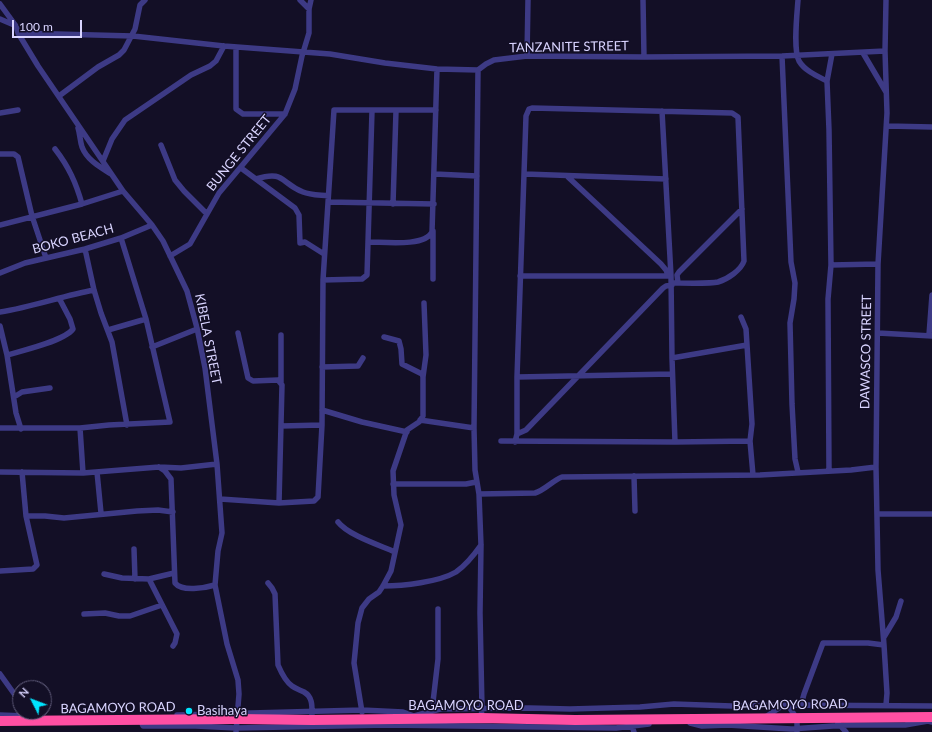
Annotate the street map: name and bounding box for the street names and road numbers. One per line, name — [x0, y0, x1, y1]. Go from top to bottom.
street label: TANZANITE STREET — [509, 38, 629, 56]
street label: BUNGE STREET — [203, 112, 275, 194]
street label: BOKO BEACH — [31, 221, 115, 257]
street label: KIBELA STREET — [192, 292, 224, 386]
street label: DAWASCO STREET — [857, 295, 875, 409]
street label: BAGAMOYO ROAD — [732, 696, 848, 714]
street label: BAGAMOYO ROAD — [408, 698, 524, 714]
street label: BAGAMOYO ROAD — [60, 699, 176, 717]

